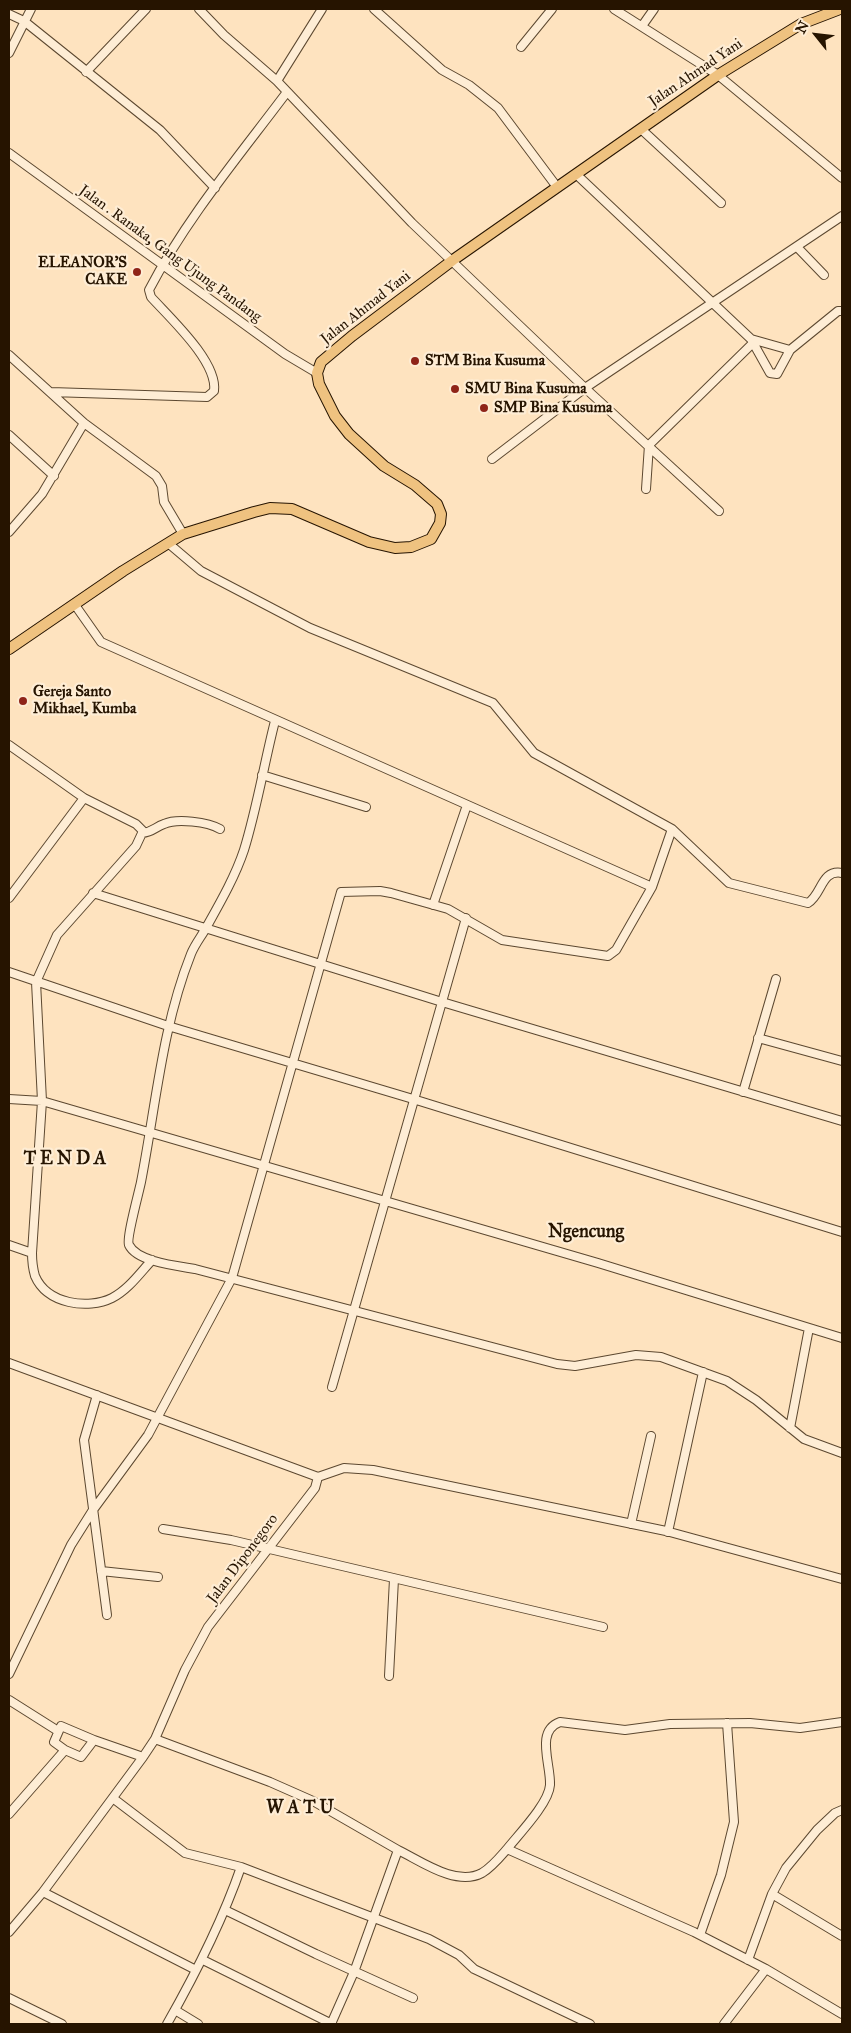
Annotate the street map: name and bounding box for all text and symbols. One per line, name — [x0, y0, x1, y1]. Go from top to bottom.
north arrow — [791, 10, 841, 60]
text: N — [792, 18, 813, 37]
street label: Jalan Ahmad Yani — [646, 35, 746, 111]
street label: Jalan . Ranaka, Gang Ujung Pandang — [75, 182, 265, 326]
place label: ELEANOR'S CAKE — [38, 254, 127, 289]
marker: ELEANOR'S CAKE — [131, 266, 143, 278]
street label: Jalan Ahmad Yani — [317, 267, 415, 349]
place label: STM Bina Kusuma — [425, 352, 545, 370]
marker: STM Bina Kusuma — [409, 355, 421, 367]
place label: SMU Bina Kusuma — [465, 380, 587, 398]
marker: SMU Bina Kusuma — [449, 383, 461, 395]
place label: SMP Bina Kusuma — [494, 399, 612, 417]
marker: SMP Bina Kusuma — [478, 402, 490, 414]
place label: Gereja Santo Mikhael, Kumba — [33, 683, 136, 718]
marker: Gereja Santo Mikhael, Kumba — [17, 695, 29, 707]
district label: T E N D A — [24, 1149, 106, 1171]
district label: Ngencung — [548, 1222, 624, 1244]
street label: Jalan Diponegoro — [204, 1511, 282, 1607]
district label: W A T U — [266, 1798, 334, 1820]

